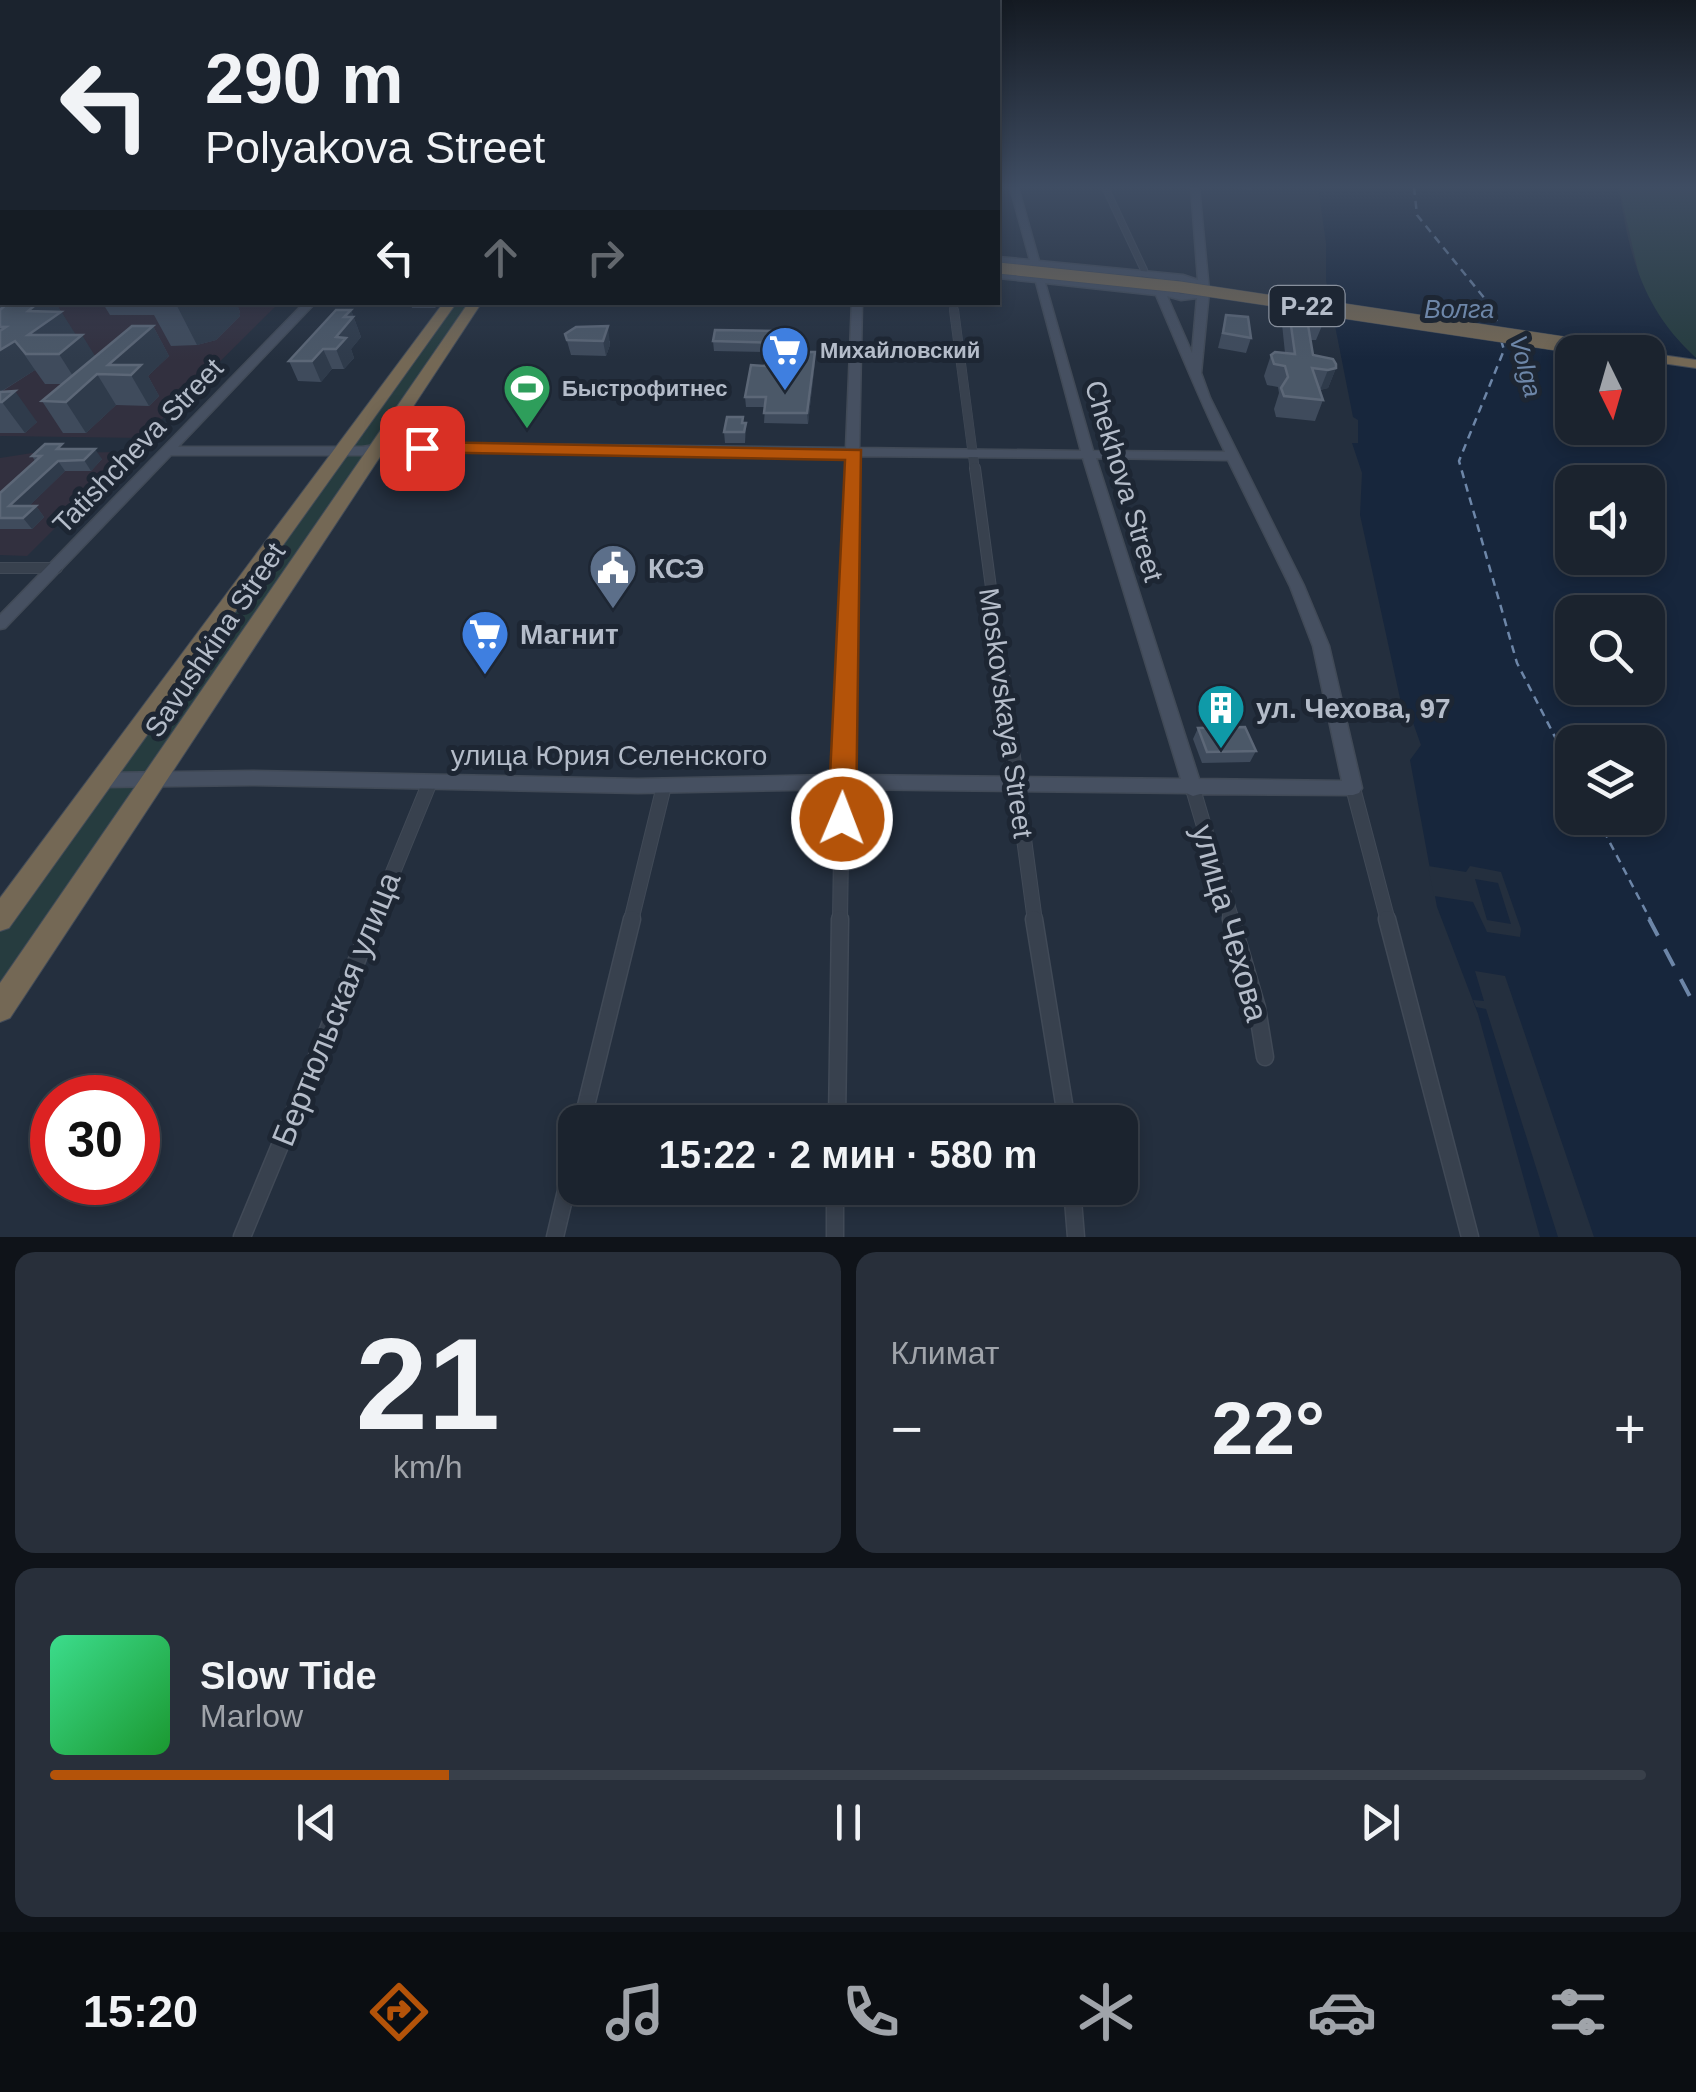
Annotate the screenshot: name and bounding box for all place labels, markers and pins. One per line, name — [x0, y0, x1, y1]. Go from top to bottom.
supermarket icon: Михайловский — [759, 324, 811, 392]
place label: Михайловский — [820, 338, 980, 363]
sports icon: Быстрофитнес — [501, 362, 553, 430]
place label: Быстрофитнес — [562, 376, 728, 401]
pin — [380, 406, 465, 491]
public building icon: КСЭ — [587, 542, 639, 610]
place label: КСЭ — [648, 553, 705, 584]
supermarket icon: Магнит — [459, 608, 511, 676]
place label: Магнит — [520, 619, 619, 650]
building icon: ул. Чехова, 97 — [1195, 682, 1247, 750]
place label: ул. Чехова, 97 — [1256, 693, 1451, 724]

